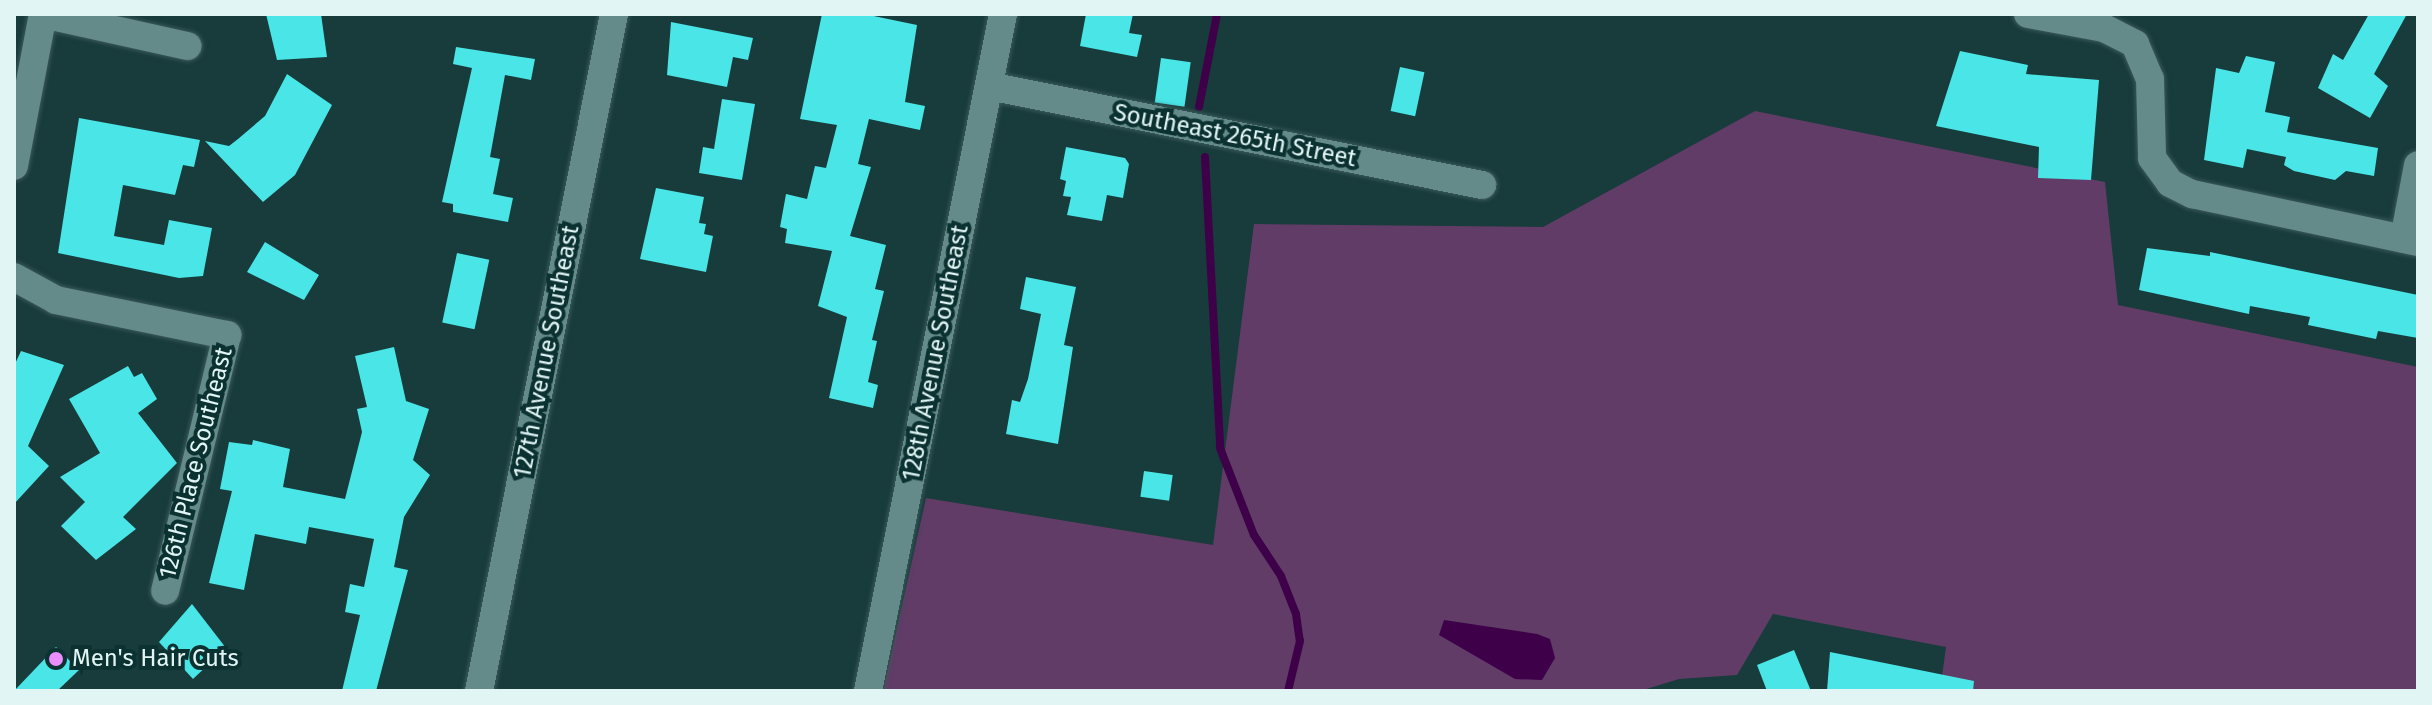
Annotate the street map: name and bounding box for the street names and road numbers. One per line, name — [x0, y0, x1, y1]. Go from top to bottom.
street label: Southeast 265th Street — [1111, 98, 1359, 174]
street label: 127th Avenue Southeast — [508, 223, 586, 481]
street label: 128th Avenue Southeast — [897, 223, 975, 483]
street label: 126th Place Southeast — [153, 344, 239, 582]

